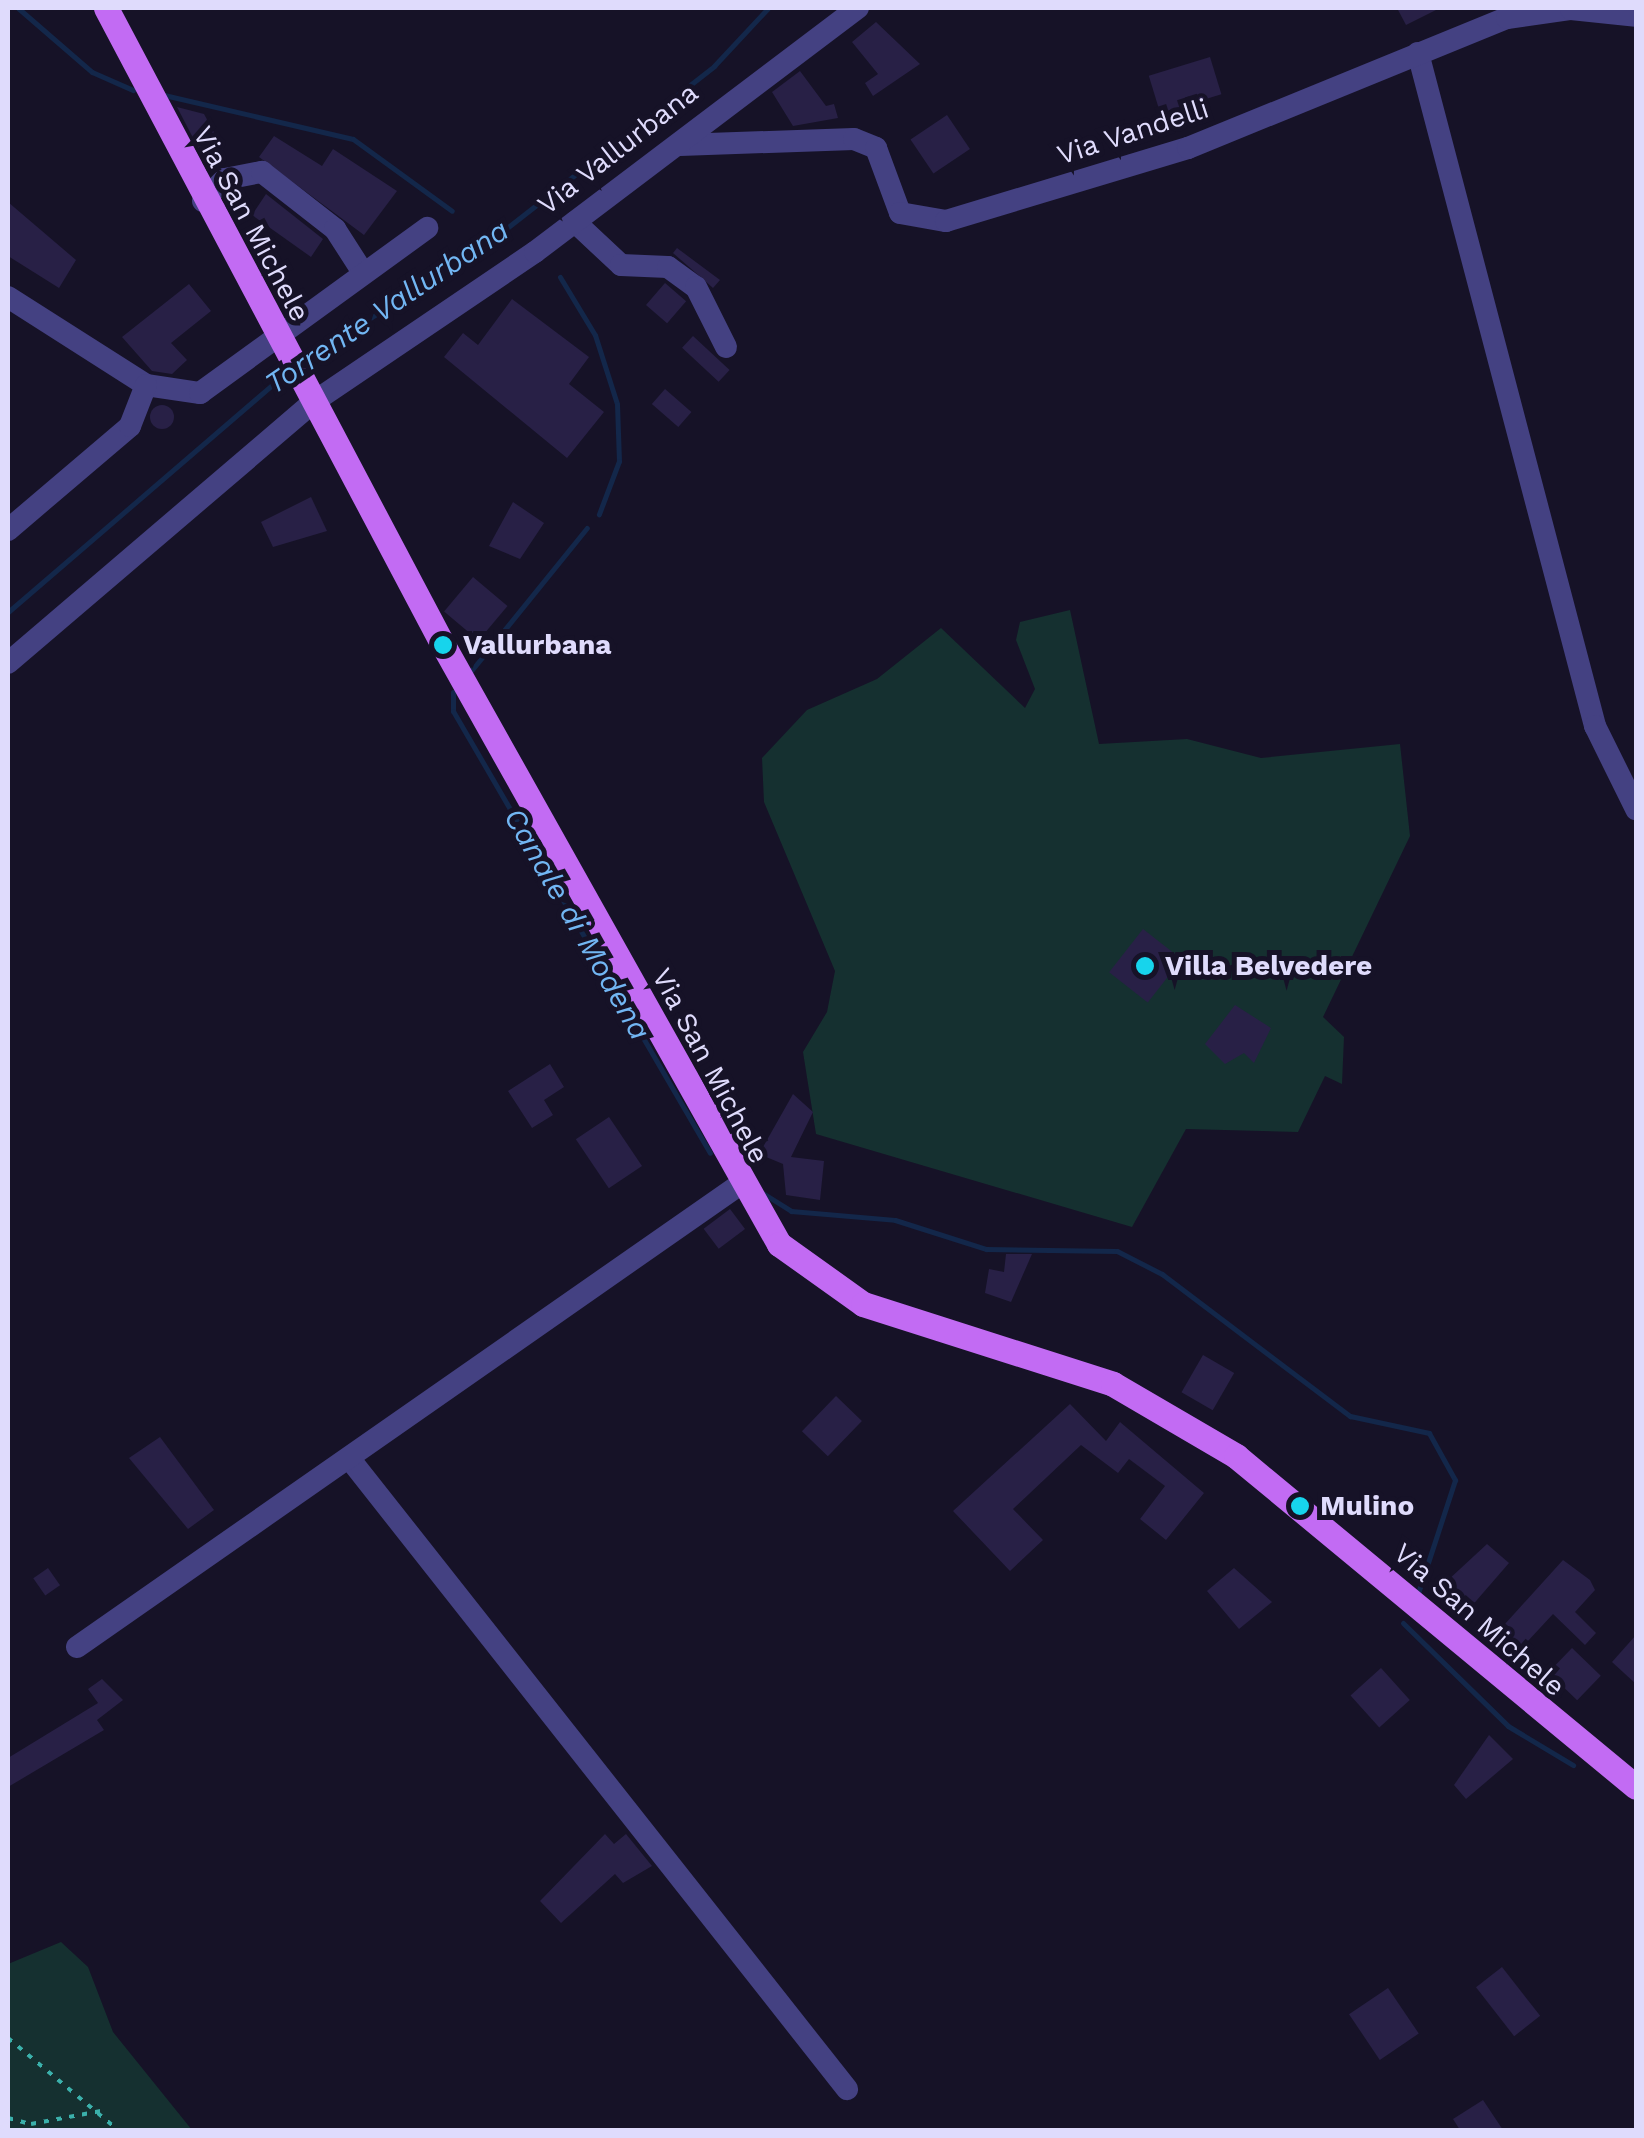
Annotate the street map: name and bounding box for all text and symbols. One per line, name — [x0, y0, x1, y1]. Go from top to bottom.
street label: Via Vallurbana — [531, 76, 705, 222]
street label: Via Vandelli — [1052, 91, 1214, 173]
street label: Via San Michele — [185, 120, 317, 328]
water label: Torrente Vallurbana — [258, 212, 516, 402]
place label: Vallurbana — [463, 628, 612, 662]
marker: Vallurbana — [432, 634, 454, 656]
water label: Canale di Modena — [496, 802, 658, 1046]
place label: Villa Belvedere — [1165, 949, 1373, 983]
marker: Villa Belvedere — [1134, 955, 1156, 977]
street label: Via San Michele — [644, 962, 776, 1170]
place label: Mulino — [1320, 1489, 1414, 1523]
marker: Mulino — [1289, 1495, 1311, 1517]
street label: Via San Michele — [1386, 1536, 1572, 1704]

